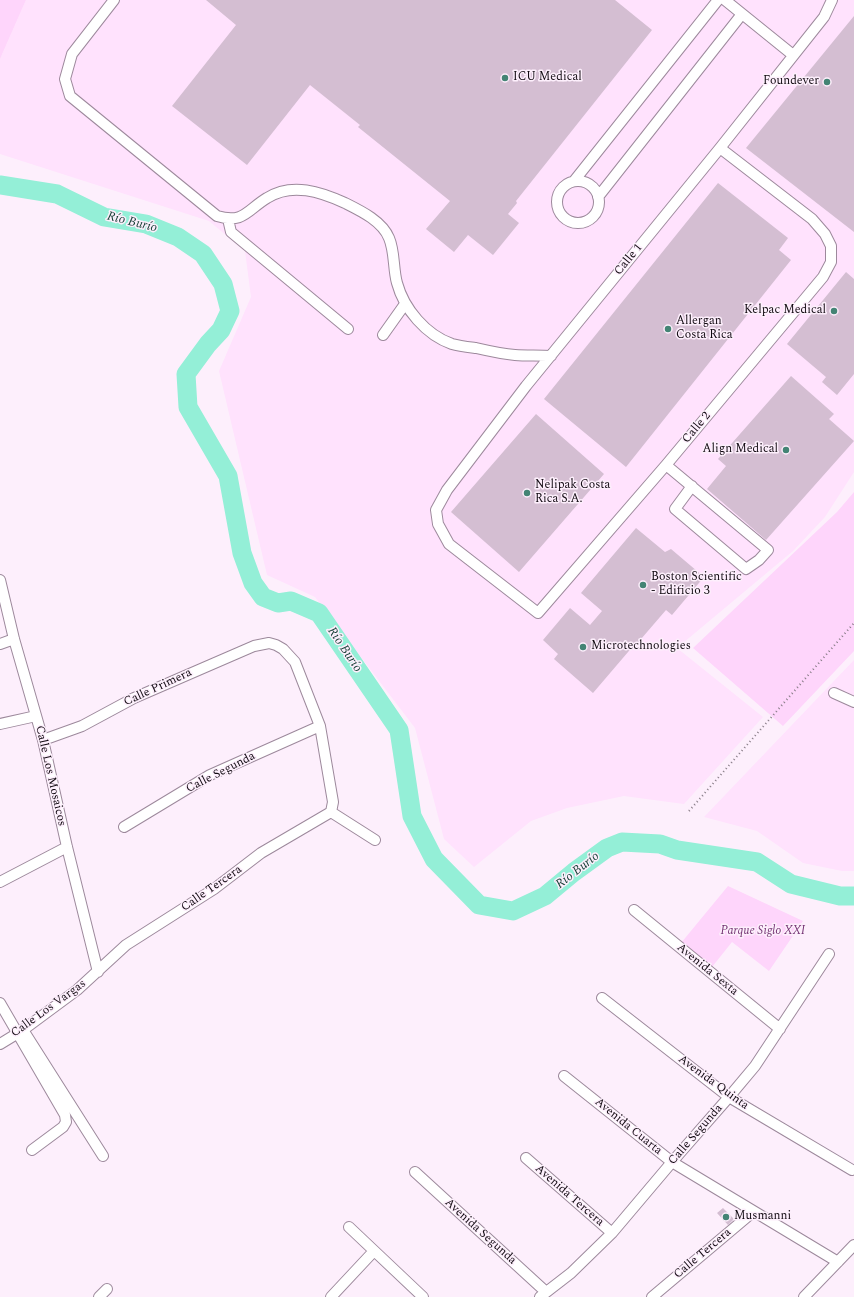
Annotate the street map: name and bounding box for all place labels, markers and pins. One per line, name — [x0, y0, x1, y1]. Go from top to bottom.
place label: ICU Medical — [513, 71, 582, 85]
marker: ICU Medical — [500, 73, 510, 83]
place label: Foundever — [763, 75, 819, 89]
marker: Foundever — [822, 77, 832, 87]
place label: Kelpac Medical — [744, 304, 826, 318]
marker: Kelpac Medical — [829, 306, 839, 316]
place label: Allergan Costa Rica — [676, 315, 733, 343]
marker: Allergan Costa Rica — [663, 324, 673, 334]
place label: Align Medical — [703, 443, 778, 457]
marker: Align Medical — [781, 445, 791, 455]
place label: Nelipak Costa Rica S.A. — [535, 479, 610, 507]
marker: Nelipak Costa Rica S.A. — [522, 488, 532, 498]
place label: Boston Scientific - Edificio 3 — [651, 571, 742, 599]
marker: Boston Scientific - Edificio 3 — [638, 580, 648, 590]
place label: Microtechnologies — [591, 640, 691, 654]
marker: Microtechnologies — [578, 642, 588, 652]
place label: Musmanni — [734, 1210, 791, 1224]
marker: Musmanni — [721, 1212, 731, 1222]

